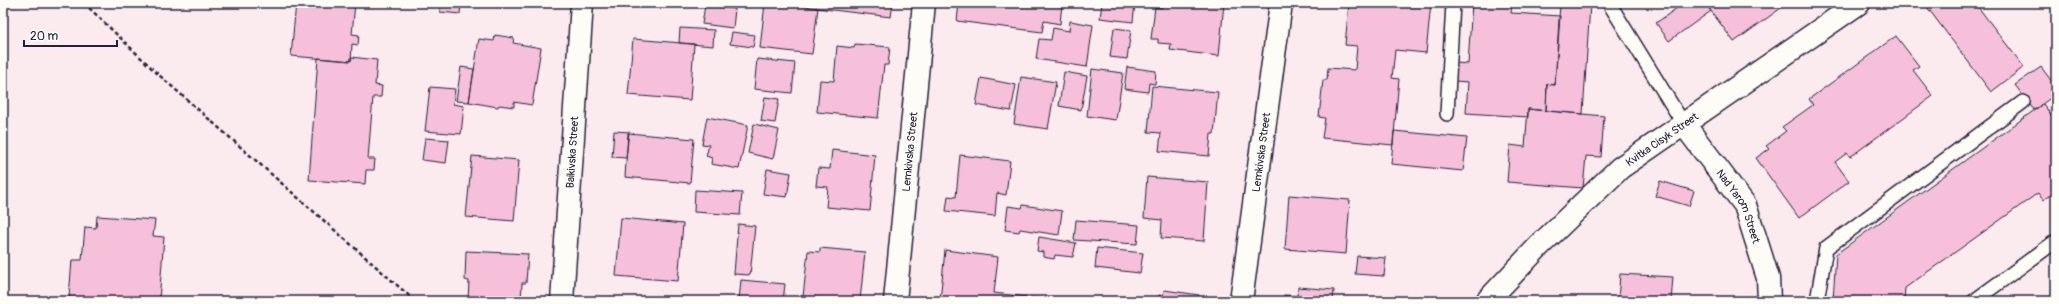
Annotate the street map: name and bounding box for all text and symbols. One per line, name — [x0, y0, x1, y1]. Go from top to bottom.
scale bar — [24, 22, 117, 48]
text: 20 m — [30, 29, 59, 44]
street label: Kvitka Cisyk Street — [1623, 110, 1701, 169]
street label: Lemkivska Street — [900, 111, 920, 192]
street label: Lemkivska Street — [1250, 111, 1273, 193]
street label: Baikivska Street — [564, 115, 581, 189]
street label: Nad Yarom Street — [1713, 167, 1763, 245]

